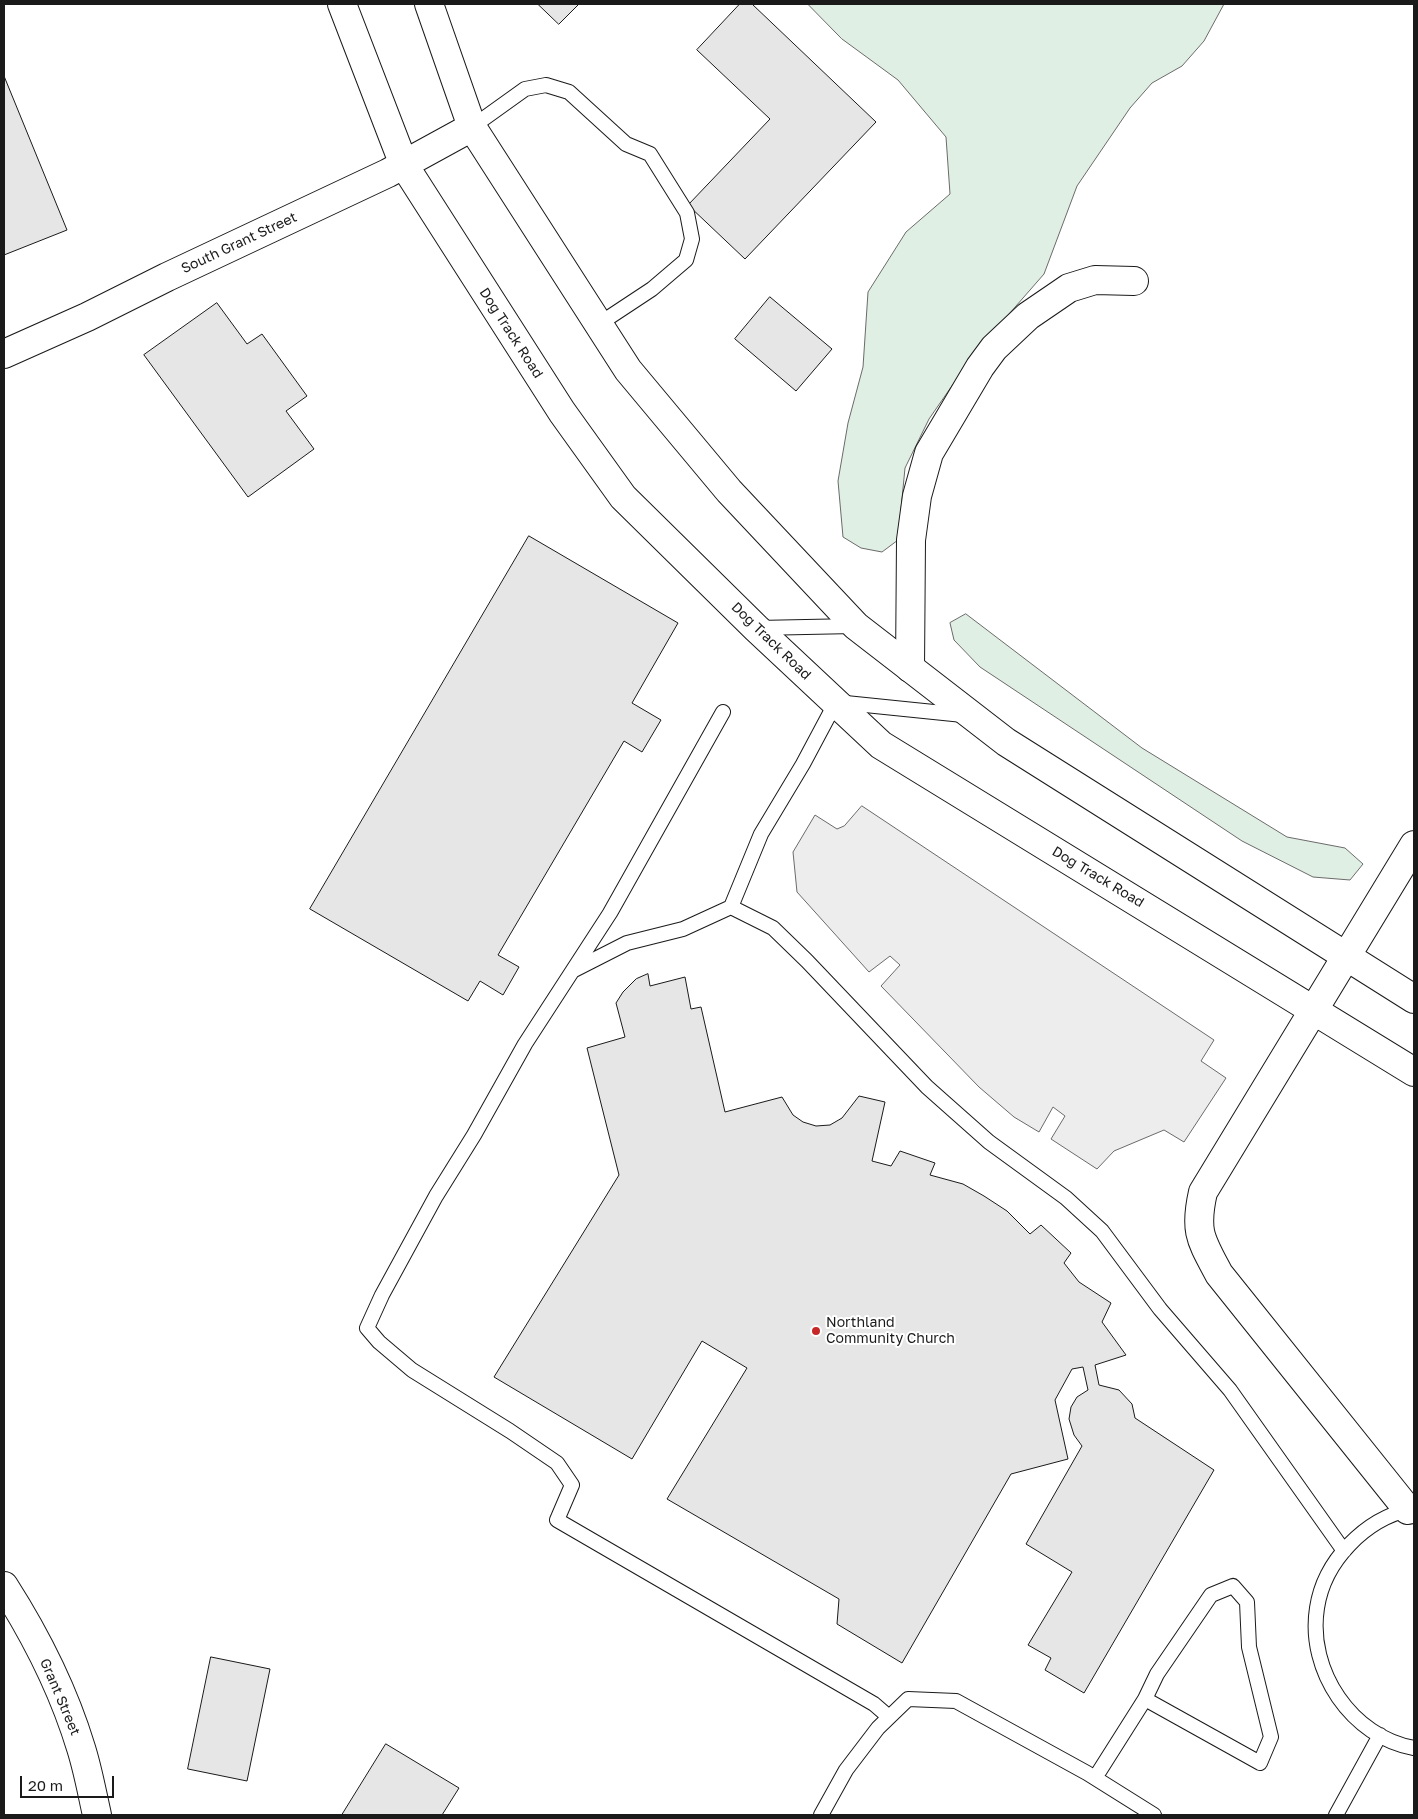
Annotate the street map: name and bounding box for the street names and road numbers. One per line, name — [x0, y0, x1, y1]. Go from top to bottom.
street label: South Grant Street — [179, 209, 299, 277]
street label: Dog Track Road — [476, 285, 546, 381]
street label: Dog Track Road — [728, 599, 814, 683]
street label: Dog Track Road — [1049, 843, 1147, 911]
street label: Grant Street — [36, 1656, 84, 1738]

